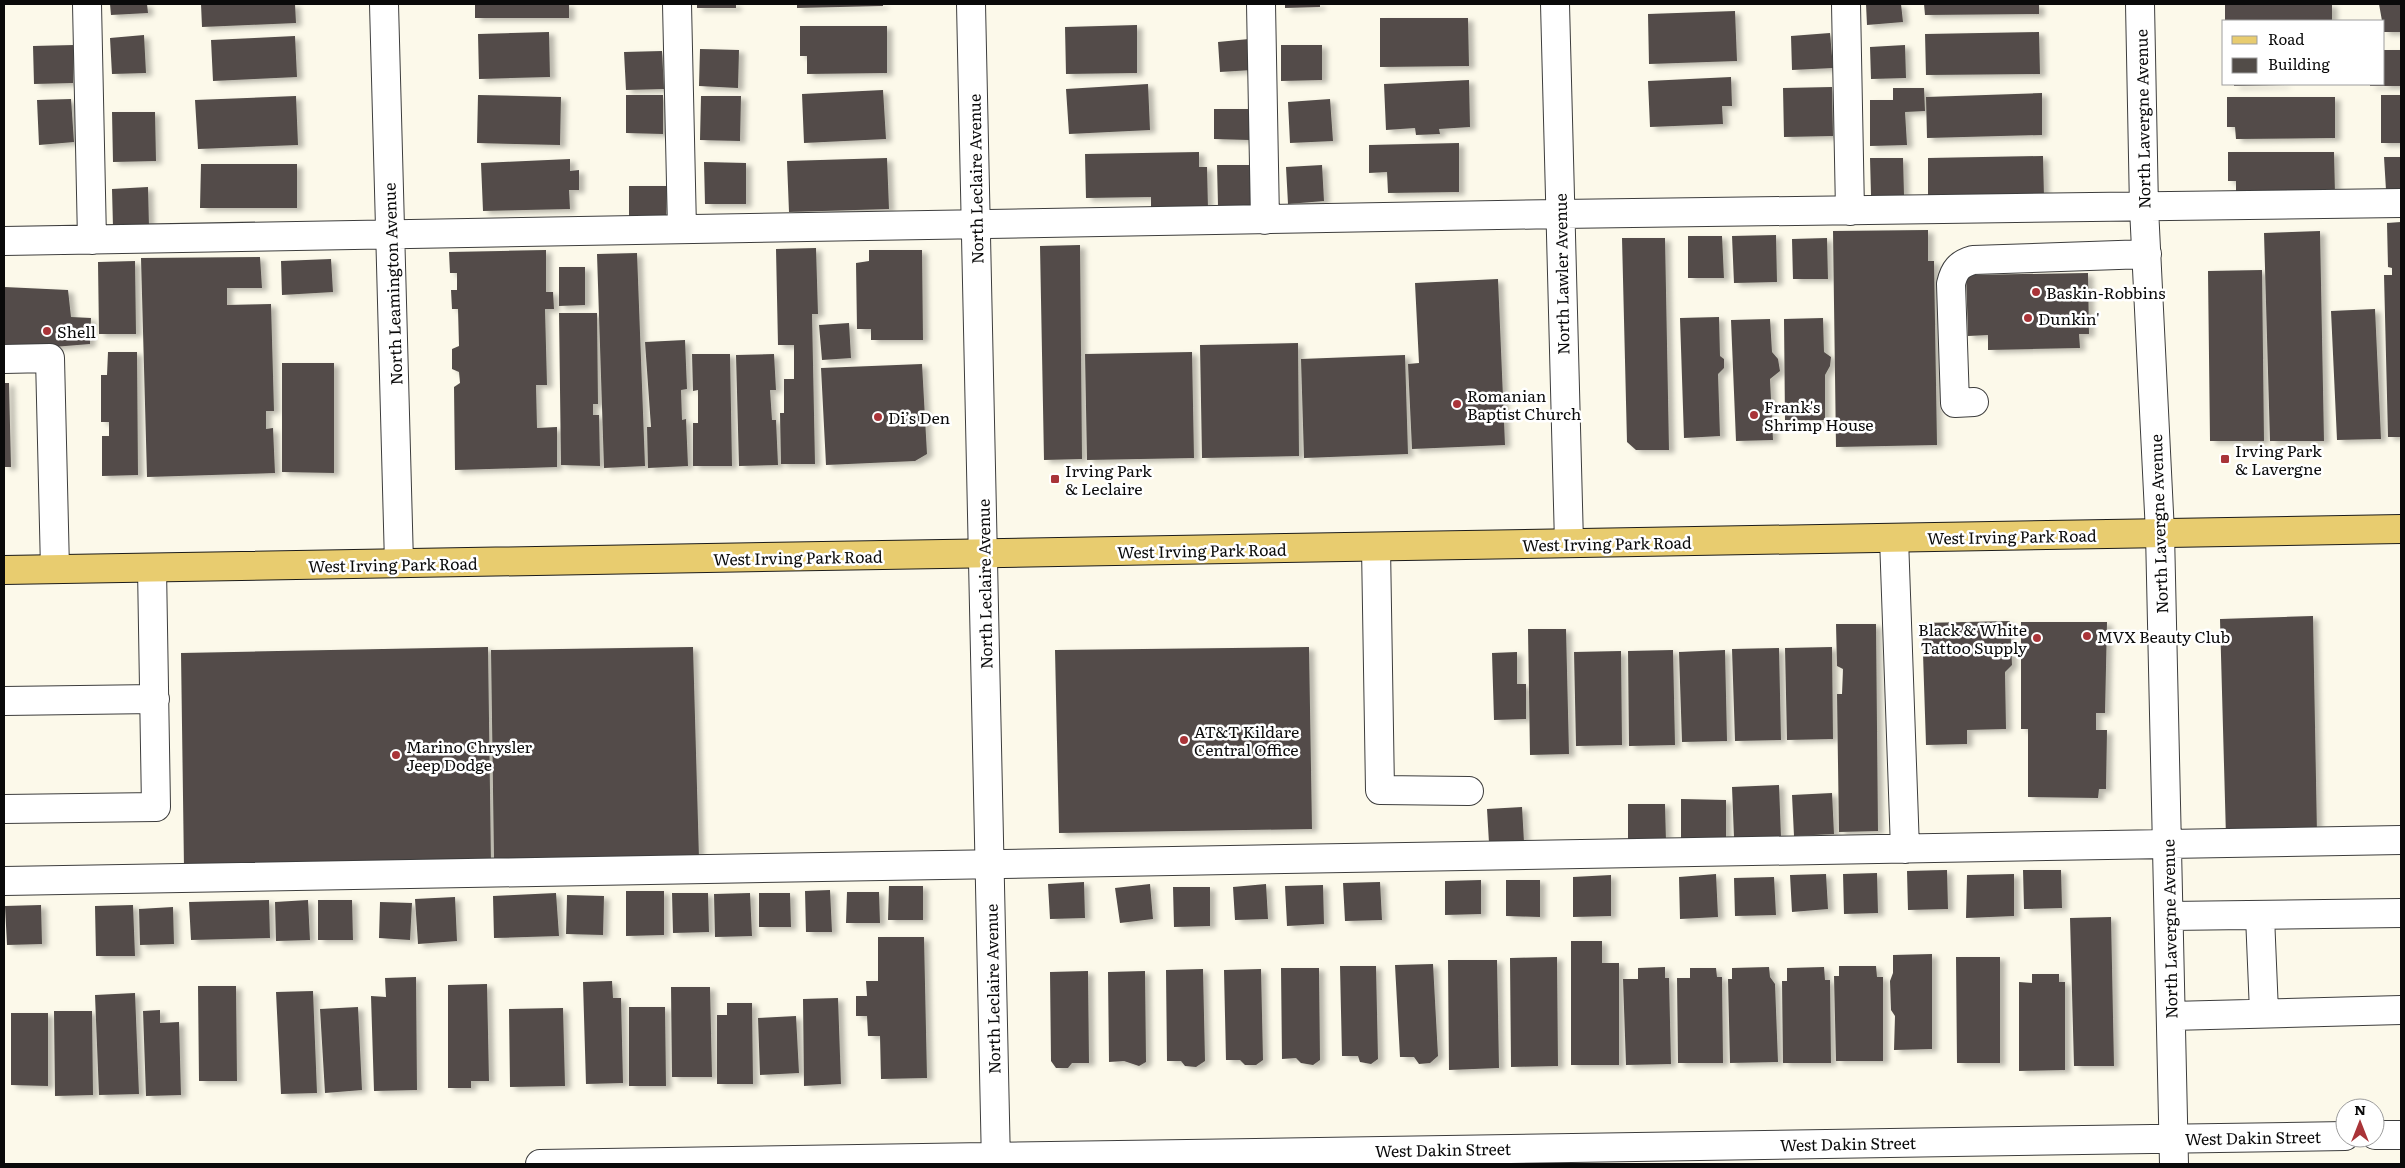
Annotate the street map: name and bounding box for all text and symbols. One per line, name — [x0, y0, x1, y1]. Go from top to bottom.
legend — [2222, 20, 2385, 85]
text: Road — [2268, 27, 2304, 50]
street label: North Lavergne Avenue — [2128, 29, 2156, 209]
text: Building — [2268, 52, 2330, 75]
street label: North Leclaire Avenue — [962, 94, 988, 264]
street label: North Leamington Avenue — [376, 182, 408, 386]
street label: North Lawler Avenue — [1548, 193, 1574, 355]
place label: Baskin-Robbins — [2046, 280, 2166, 304]
marker: Baskin-Robbins — [2030, 286, 2042, 298]
place label: Dunkin' — [2038, 306, 2100, 330]
marker: Dunkin' — [2022, 312, 2034, 324]
place label: Shell — [57, 319, 96, 343]
marker: Shell — [41, 325, 53, 337]
place label: Romanian Baptist Church — [1467, 383, 1582, 425]
place label: Frank's Shrimp House — [1764, 394, 1874, 436]
marker: Romanian Baptist Church — [1451, 398, 1463, 410]
place label: Di’s Den — [888, 405, 951, 429]
marker: Frank's Shrimp House — [1748, 409, 1760, 421]
marker: Di’s Den — [872, 411, 884, 423]
street label: North Lavergne Avenue — [2143, 434, 2173, 614]
place label: Irving Park & Lavergne — [2235, 438, 2322, 480]
marker: Irving Park & Lavergne — [2219, 453, 2231, 465]
place label: Irving Park & Leclaire — [1065, 458, 1152, 500]
marker: Irving Park & Leclaire — [1049, 473, 1061, 485]
street label: North Leclaire Avenue — [971, 499, 997, 669]
street label: West Irving Park Road — [1927, 523, 2097, 549]
street label: West Irving Park Road — [1522, 530, 1692, 556]
street label: West Irving Park Road — [1117, 537, 1287, 563]
street label: West Irving Park Road — [713, 544, 883, 570]
street label: West Irving Park Road — [308, 551, 478, 577]
place label: Black & White Tattoo Supply — [1918, 617, 2028, 659]
place label: MVX Beauty Club — [2097, 624, 2230, 648]
marker: MVX Beauty Club — [2081, 630, 2093, 642]
marker: Black & White Tattoo Supply — [2031, 632, 2043, 644]
place label: AT&T Kildare Central Office — [1194, 719, 1299, 761]
place label: Marino Chrysler Jeep Dodge — [406, 734, 533, 776]
marker: AT&T Kildare Central Office — [1178, 734, 1190, 746]
marker: Marino Chrysler Jeep Dodge — [390, 749, 402, 761]
street label: North Lavergne Avenue — [2155, 839, 2183, 1019]
street label: North Leclaire Avenue — [979, 904, 1005, 1074]
north arrow — [2335, 1098, 2385, 1148]
text: N — [2354, 1099, 2366, 1119]
street label: West Dakin Street — [2185, 1124, 2322, 1150]
street label: West Dakin Street — [1780, 1130, 1917, 1156]
street label: West Dakin Street — [1375, 1136, 1512, 1162]

